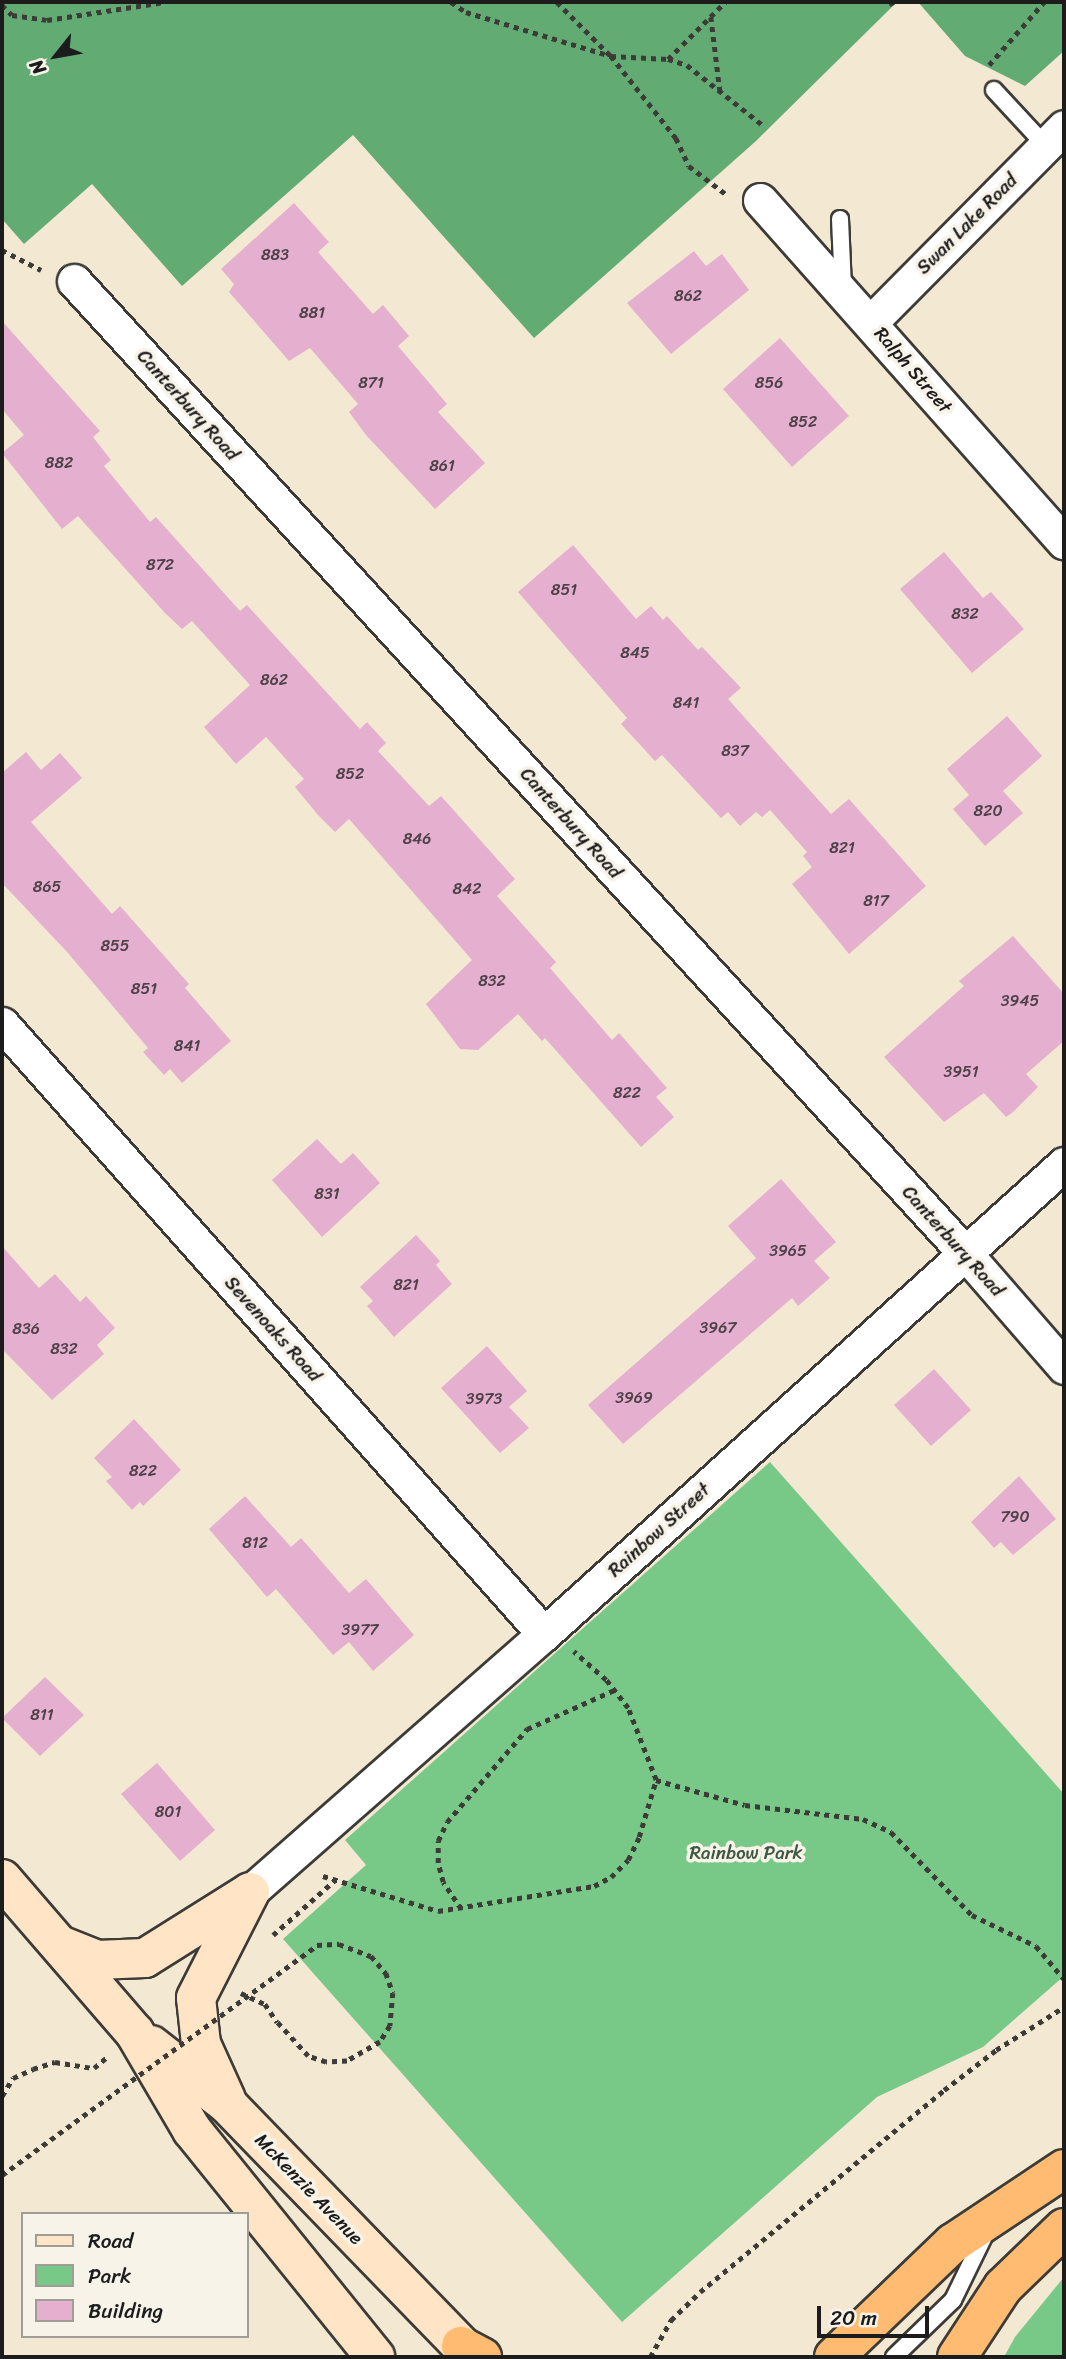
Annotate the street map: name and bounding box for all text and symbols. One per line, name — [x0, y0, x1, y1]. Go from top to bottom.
north arrow — [21, 21, 91, 91]
text: N — [20, 53, 55, 81]
street label: Swan Lake Road — [912, 169, 1022, 279]
house number: 883 — [261, 245, 289, 265]
house number: 862 — [674, 286, 702, 306]
house number: 881 — [299, 303, 325, 323]
street label: Ralph Street — [869, 322, 957, 418]
street label: Canterbury Road — [132, 345, 244, 465]
house number: 871 — [358, 373, 384, 393]
house number: 856 — [755, 373, 783, 393]
house number: 852 — [789, 412, 817, 432]
house number: 882 — [45, 453, 73, 473]
house number: 861 — [429, 456, 455, 476]
house number: 872 — [146, 555, 174, 575]
house number: 851 — [551, 580, 577, 600]
house number: 832 — [951, 604, 979, 624]
house number: 845 — [620, 643, 650, 663]
house number: 862 — [260, 670, 288, 690]
house number: 841 — [673, 693, 699, 713]
house number: 837 — [721, 741, 749, 761]
street label: Canterbury Road — [515, 763, 627, 883]
house number: 852 — [336, 764, 364, 784]
house number: 820 — [974, 801, 1002, 821]
house number: 846 — [403, 829, 431, 849]
house number: 821 — [829, 838, 855, 858]
house number: 865 — [33, 877, 61, 897]
house number: 842 — [453, 879, 481, 899]
house number: 817 — [863, 891, 889, 911]
house number: 855 — [100, 936, 130, 956]
house number: 832 — [478, 971, 506, 991]
house number: 851 — [131, 979, 157, 999]
house number: 3945 — [1001, 991, 1039, 1011]
house number: 841 — [174, 1036, 200, 1056]
house number: 3951 — [943, 1062, 979, 1082]
house number: 822 — [613, 1083, 641, 1103]
street label: Canterbury Road — [897, 1181, 1009, 1301]
house number: 831 — [314, 1184, 340, 1204]
house number: 3965 — [769, 1241, 807, 1261]
street label: Sevenoaks Road — [220, 1272, 326, 1386]
house number: 821 — [393, 1275, 419, 1295]
house number: 3967 — [700, 1318, 736, 1338]
house number: 836 — [12, 1319, 40, 1339]
house number: 832 — [50, 1339, 78, 1359]
house number: 3969 — [615, 1388, 653, 1408]
house number: 3973 — [466, 1389, 502, 1409]
house number: 822 — [129, 1461, 157, 1481]
street label: Rainbow Street — [603, 1478, 715, 1582]
house number: 790 — [1000, 1507, 1030, 1527]
house number: 812 — [242, 1533, 268, 1553]
house number: 3977 — [342, 1620, 378, 1640]
house number: 811 — [30, 1705, 54, 1725]
house number: 801 — [155, 1802, 181, 1822]
park label: Rainbow Park — [689, 1842, 803, 1864]
street label: McKenzie Avenue — [250, 2129, 368, 2249]
legend — [21, 2212, 248, 2338]
text: Road — [88, 2222, 133, 2260]
text: Park — [88, 2257, 131, 2295]
text: Building — [88, 2292, 163, 2330]
scale bar — [821, 2292, 933, 2336]
text: 20 m — [830, 2299, 877, 2337]

